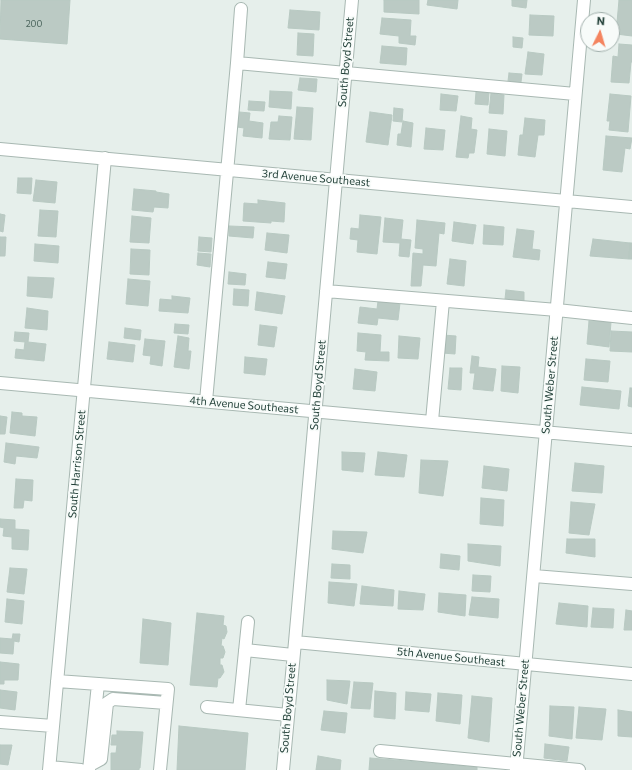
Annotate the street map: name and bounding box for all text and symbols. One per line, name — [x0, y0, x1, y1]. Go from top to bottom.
north arrow — [580, 12, 620, 52]
text: N — [596, 14, 606, 27]
street label: South Boyd Street — [335, 16, 357, 108]
house number: 200 — [26, 19, 42, 29]
street label: 3rd Avenue Southeast — [261, 167, 371, 189]
street label: South Weber Street — [539, 335, 561, 435]
street label: South Boyd Street — [307, 339, 329, 431]
street label: 4th Avenue Southeast — [189, 394, 299, 416]
street label: South Harrison Street — [66, 409, 88, 519]
street label: 5th Avenue Southeast — [396, 645, 506, 669]
street label: South Weber Street — [510, 658, 532, 758]
street label: South Boyd Street — [277, 662, 299, 754]

